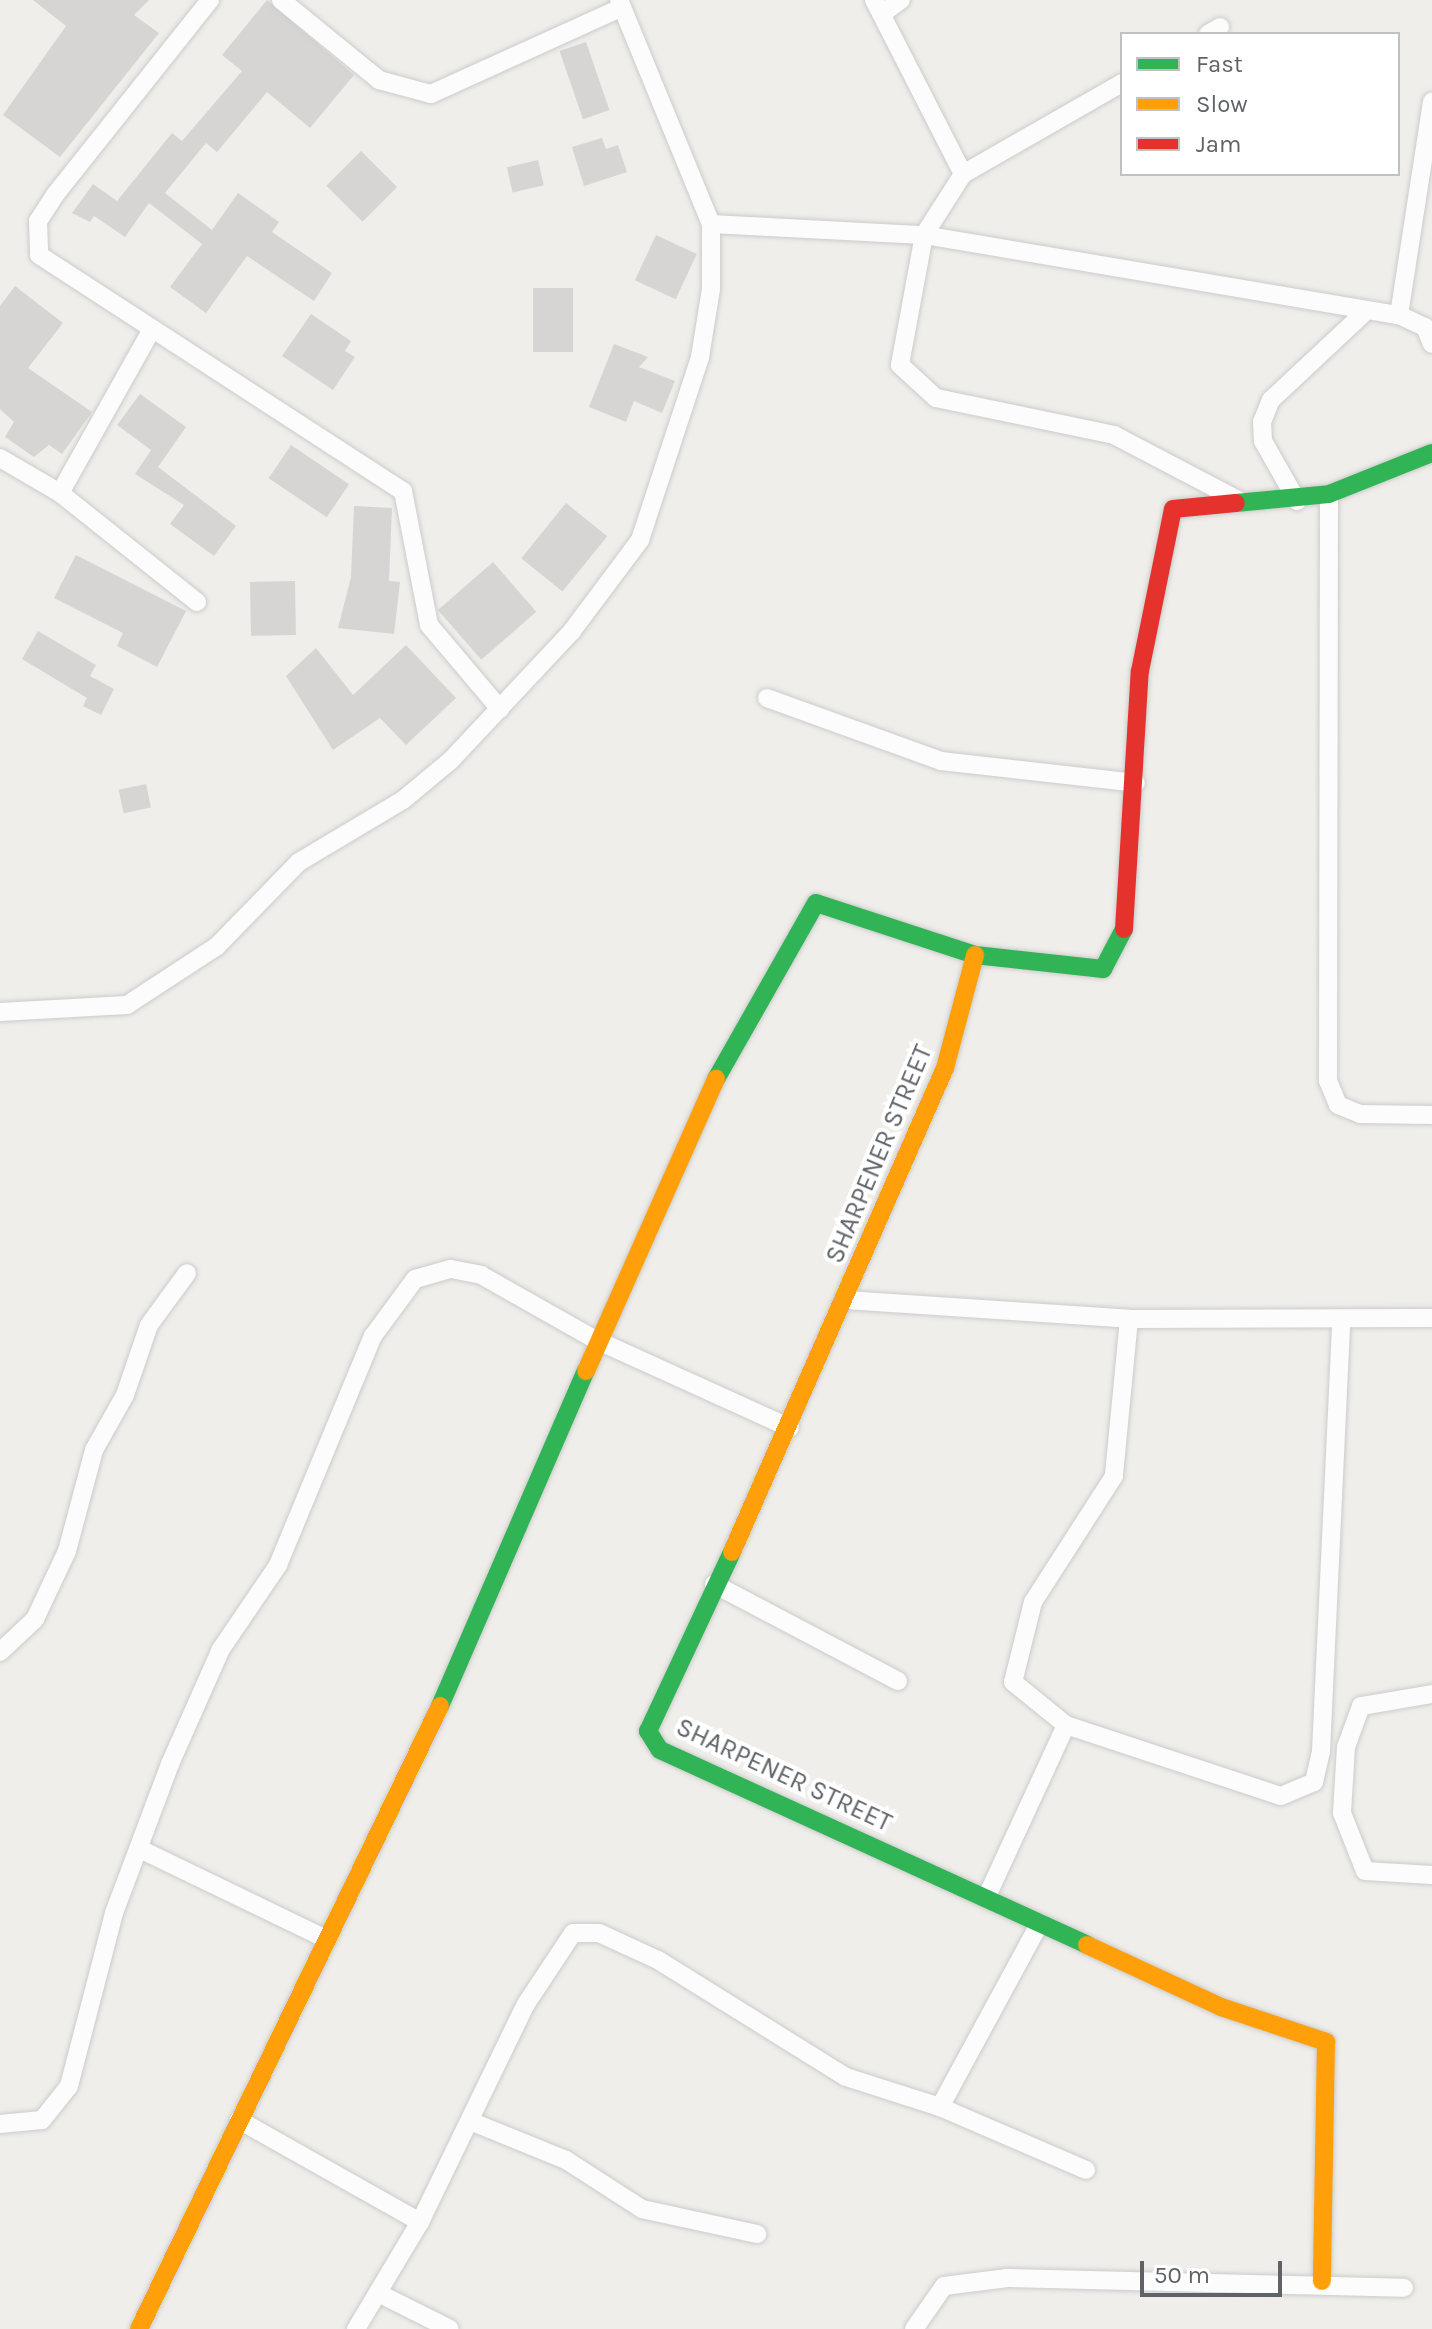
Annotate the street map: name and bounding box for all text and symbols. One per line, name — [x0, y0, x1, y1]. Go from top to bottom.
legend — [1120, 32, 1400, 176]
text: Fast — [1196, 50, 1243, 78]
text: Slow — [1196, 90, 1248, 118]
text: Jam — [1196, 130, 1241, 158]
street label: SHARPENER STREET — [819, 1040, 939, 1268]
street label: SHARPENER STREET — [671, 1711, 897, 1839]
scale bar — [1144, 2245, 1286, 2295]
text: 50 m — [1154, 2261, 1210, 2289]

